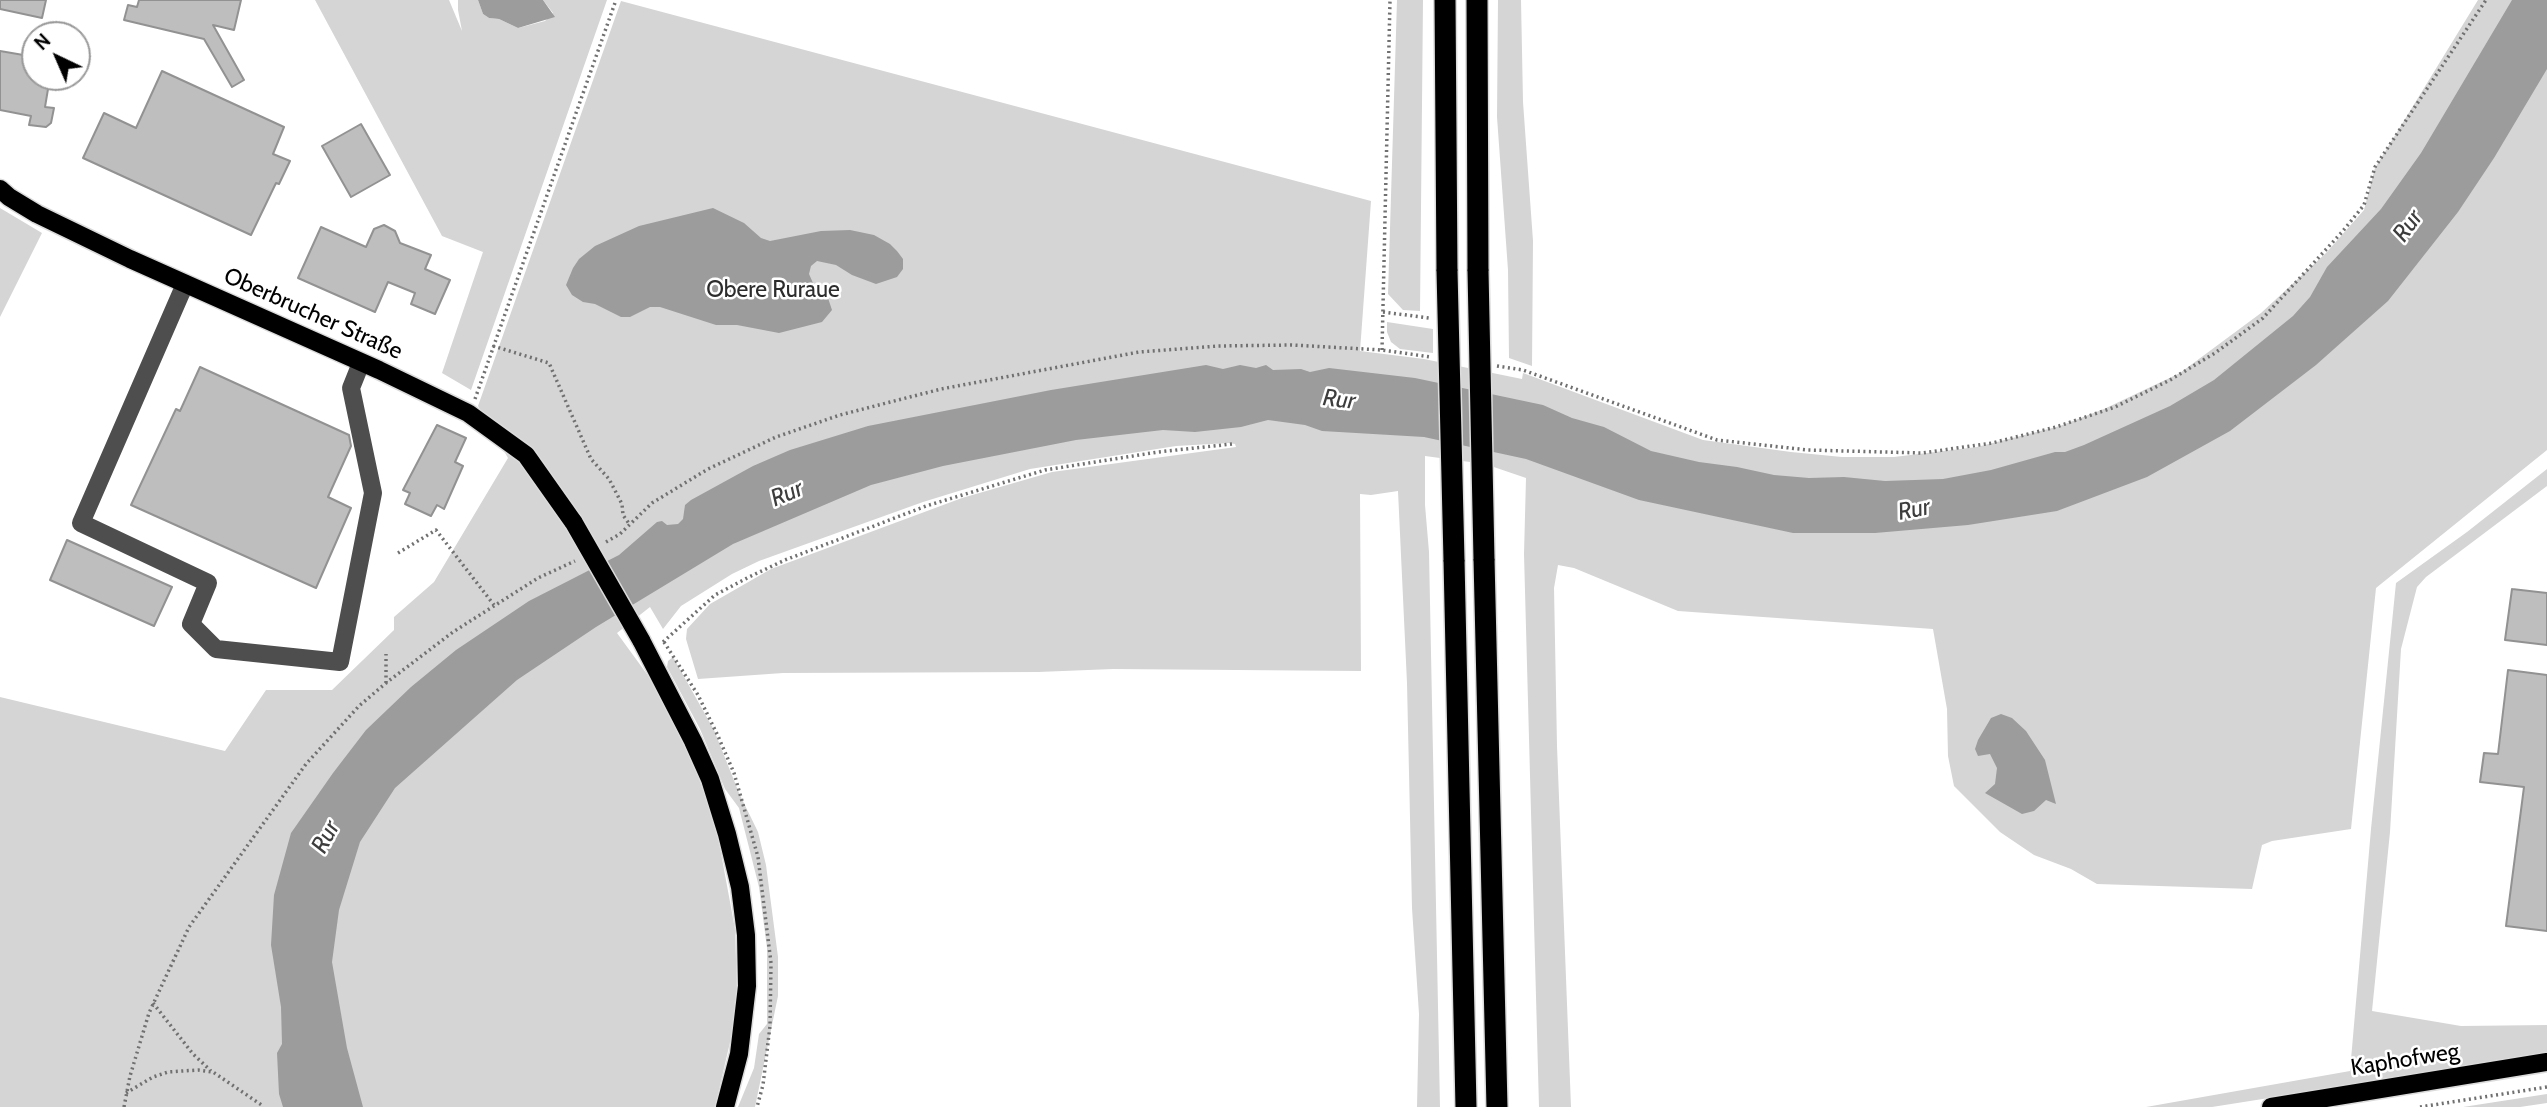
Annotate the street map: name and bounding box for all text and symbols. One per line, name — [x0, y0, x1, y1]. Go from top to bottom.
north arrow — [21, 21, 91, 91]
text: N — [30, 29, 55, 55]
water label: Rur — [2387, 204, 2429, 248]
street label: Oberbrucher Straße — [219, 262, 407, 366]
park label: Obere Ruraue — [706, 276, 840, 304]
water label: Rur — [1321, 384, 1357, 416]
water label: Rur — [766, 474, 808, 514]
water label: Rur — [1895, 493, 1933, 527]
water label: Rur — [306, 816, 346, 858]
street label: Kaphofweg — [2349, 1038, 2461, 1082]

